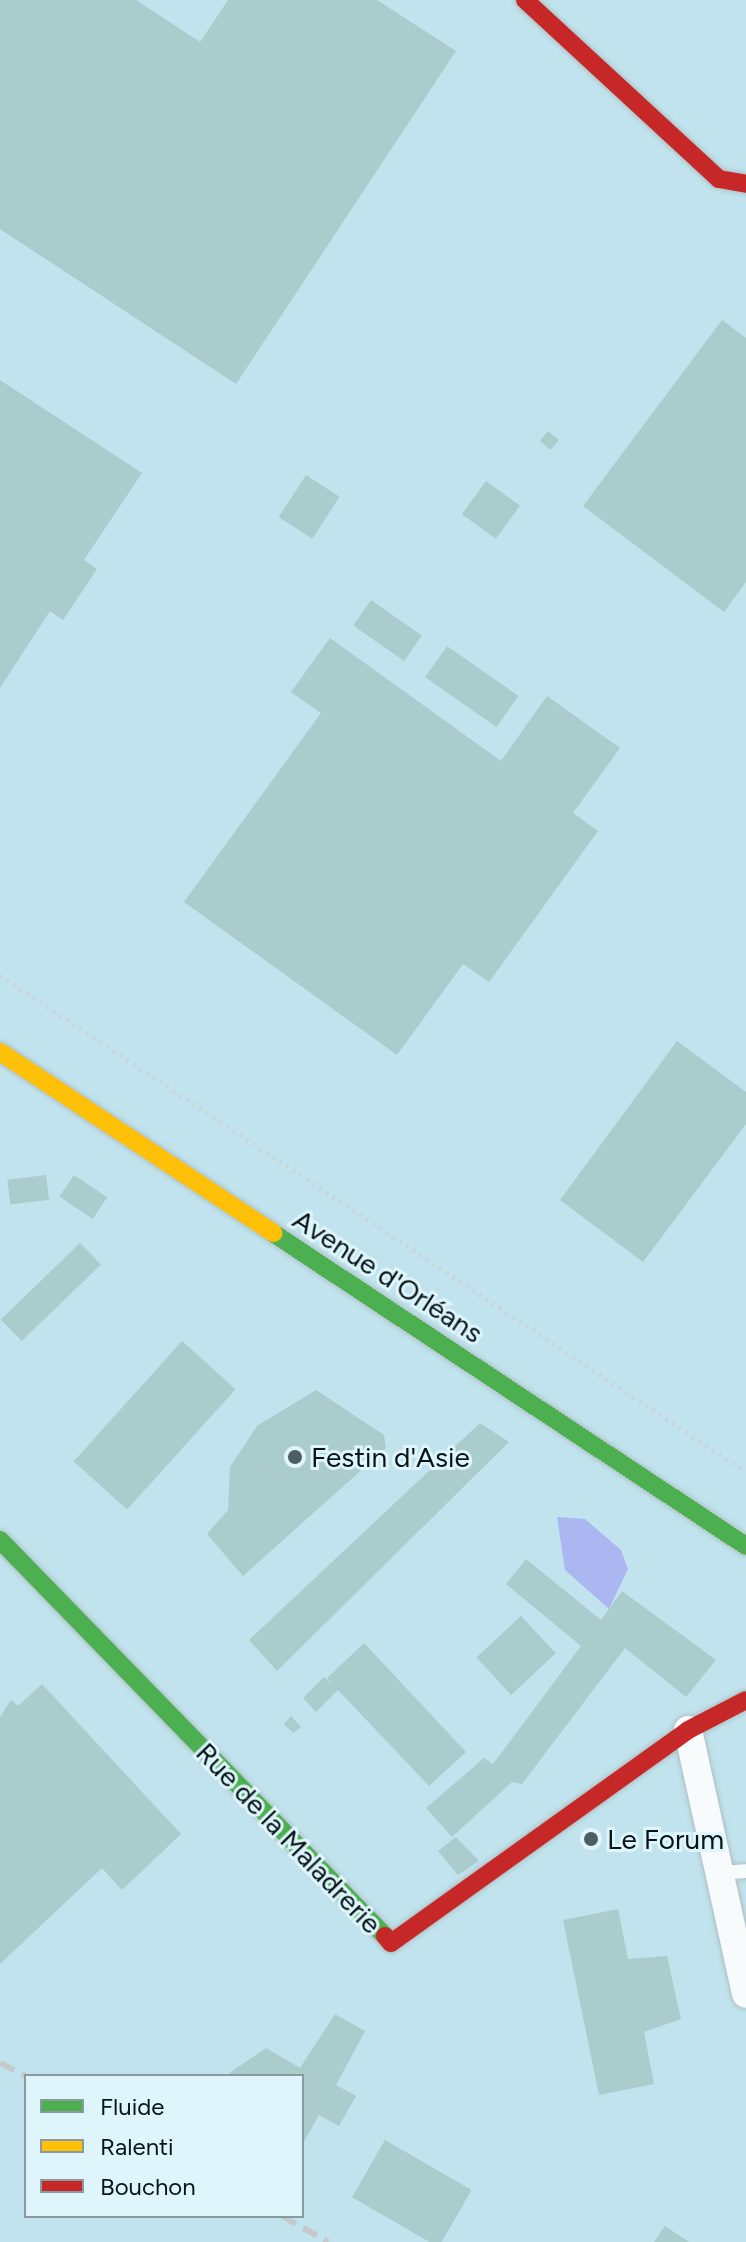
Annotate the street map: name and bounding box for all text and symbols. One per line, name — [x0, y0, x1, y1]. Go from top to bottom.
street label: Avenue d'Orléans — [287, 1202, 489, 1350]
place label: Festin d'Asie — [311, 1440, 470, 1474]
marker: Festin d'Asie — [286, 1448, 304, 1466]
street label: Rue de la Maladrerie — [189, 1736, 389, 1940]
place label: Le Forum — [607, 1822, 724, 1856]
marker: Le Forum — [582, 1830, 600, 1848]
legend — [24, 2074, 304, 2218]
text: Fluide — [100, 2092, 164, 2121]
text: Ralenti — [100, 2132, 174, 2161]
text: Bouchon — [100, 2172, 196, 2201]

